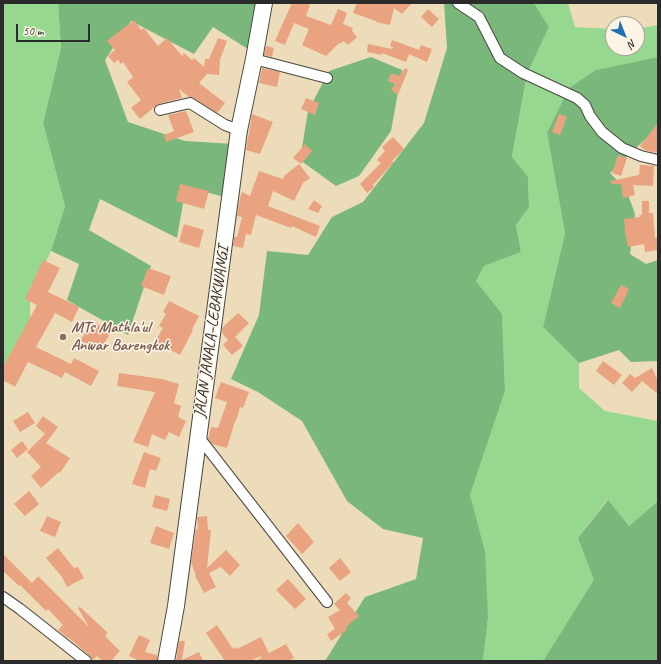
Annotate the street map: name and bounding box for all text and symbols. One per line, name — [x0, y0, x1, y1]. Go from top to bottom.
scale bar — [18, 16, 92, 42]
north arrow — [605, 16, 645, 56]
text: 50 m — [23, 23, 43, 39]
text: N — [625, 37, 640, 51]
street label: JALAN JANALA–LEBAKWANGI — [190, 245, 234, 419]
place label: MTs Mathla'ul Anwar Barengkok — [71, 318, 169, 356]
marker: MTs Mathla'ul Anwar Barengkok — [58, 332, 68, 342]

